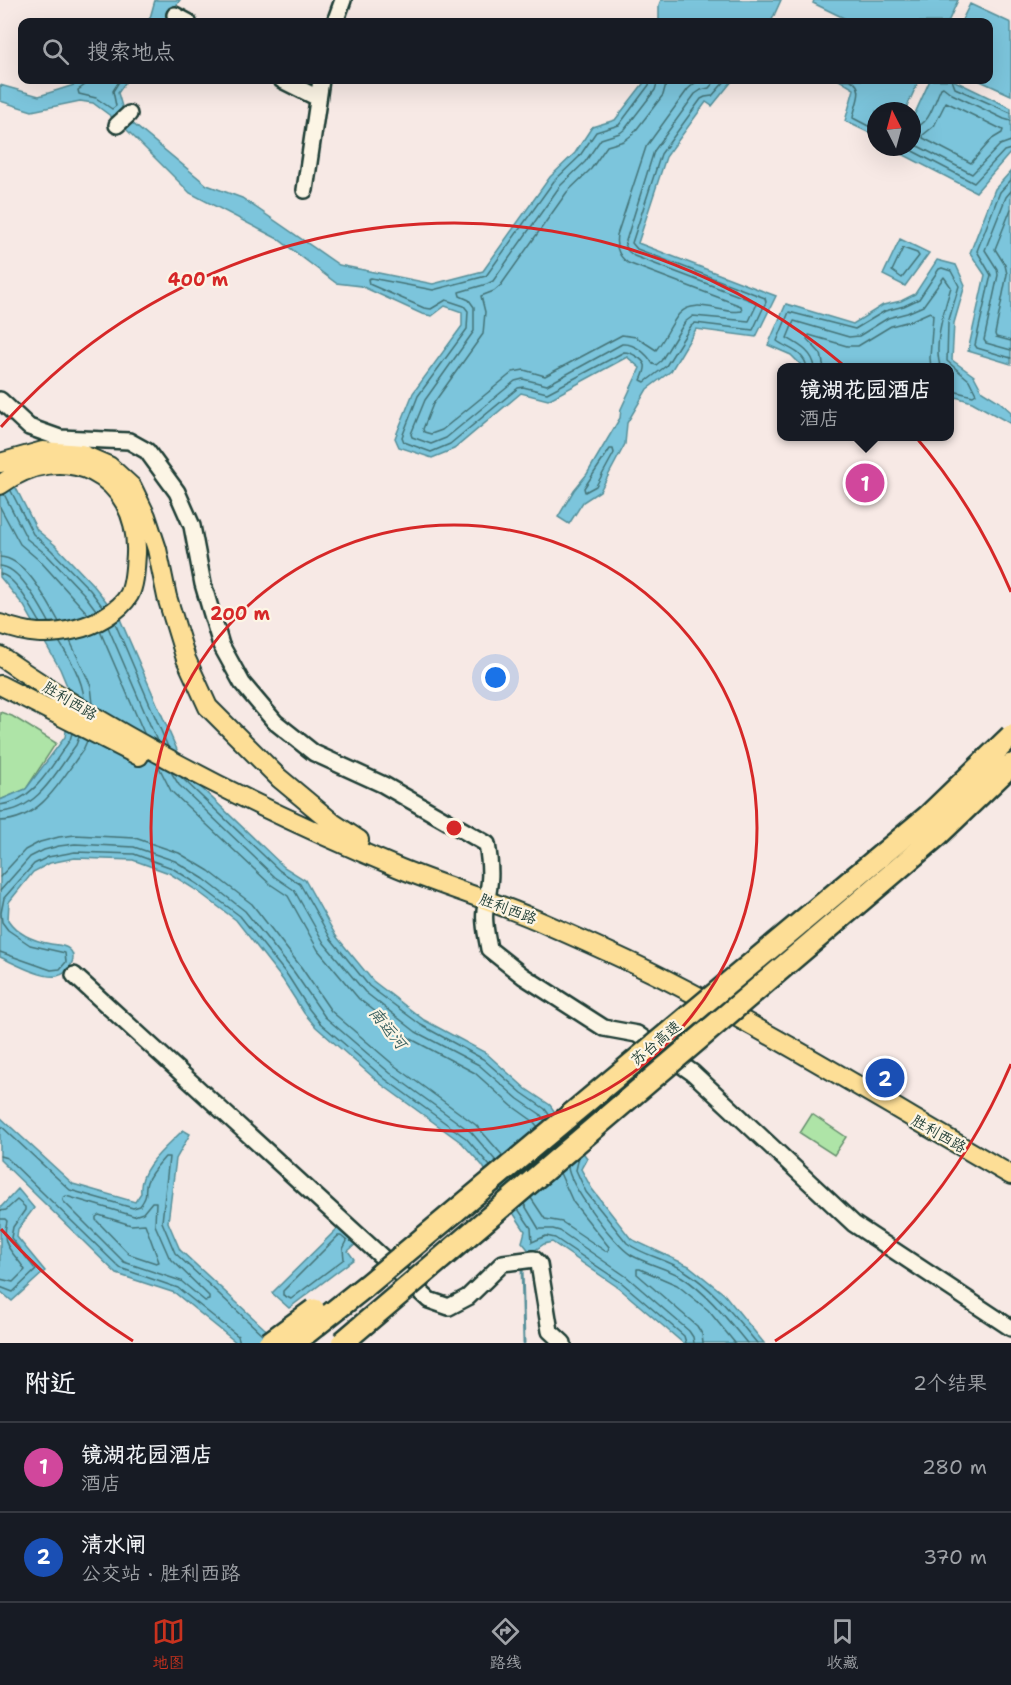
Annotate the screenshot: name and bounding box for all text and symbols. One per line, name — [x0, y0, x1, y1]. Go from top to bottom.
search box — [18, 18, 993, 84]
icon: search — [39, 35, 72, 68]
text: 搜索地点 — [87, 37, 175, 66]
north arrow — [867, 102, 921, 156]
text: 400 m — [168, 268, 229, 292]
popup — [777, 363, 954, 441]
text: 镜湖花园酒店 — [799, 375, 932, 404]
text: 酒店 — [799, 405, 839, 431]
pin: 1 — [846, 460, 884, 506]
text: 200 m — [210, 602, 271, 626]
your location — [481, 663, 510, 692]
street label: 胜利西路 — [39, 677, 101, 725]
centre of rings — [444, 818, 464, 838]
street label: 胜利西路 — [476, 889, 540, 929]
water label: 南运河 — [365, 1003, 413, 1056]
street label: 苏台高速 — [627, 1016, 685, 1070]
pin: 2 — [866, 1056, 904, 1100]
street label: 胜利西路 — [908, 1110, 970, 1158]
text: 附近 — [24, 1365, 76, 1400]
text: 2个结果 — [913, 1370, 987, 1396]
text: 镜湖花园酒店 — [81, 1440, 213, 1469]
text: 1 — [39, 1454, 48, 1480]
text: 280 m — [922, 1454, 987, 1480]
text: 酒店 — [81, 1470, 121, 1496]
text: 清水闸 — [81, 1530, 147, 1559]
text: 2 — [37, 1544, 51, 1570]
text: 370 m — [923, 1544, 987, 1570]
text: 公交站 · 胜利西路 — [81, 1560, 240, 1586]
tab: 地图 — [152, 1615, 185, 1673]
tab: 路线 — [489, 1615, 522, 1673]
tab: 收藏 — [826, 1615, 859, 1673]

